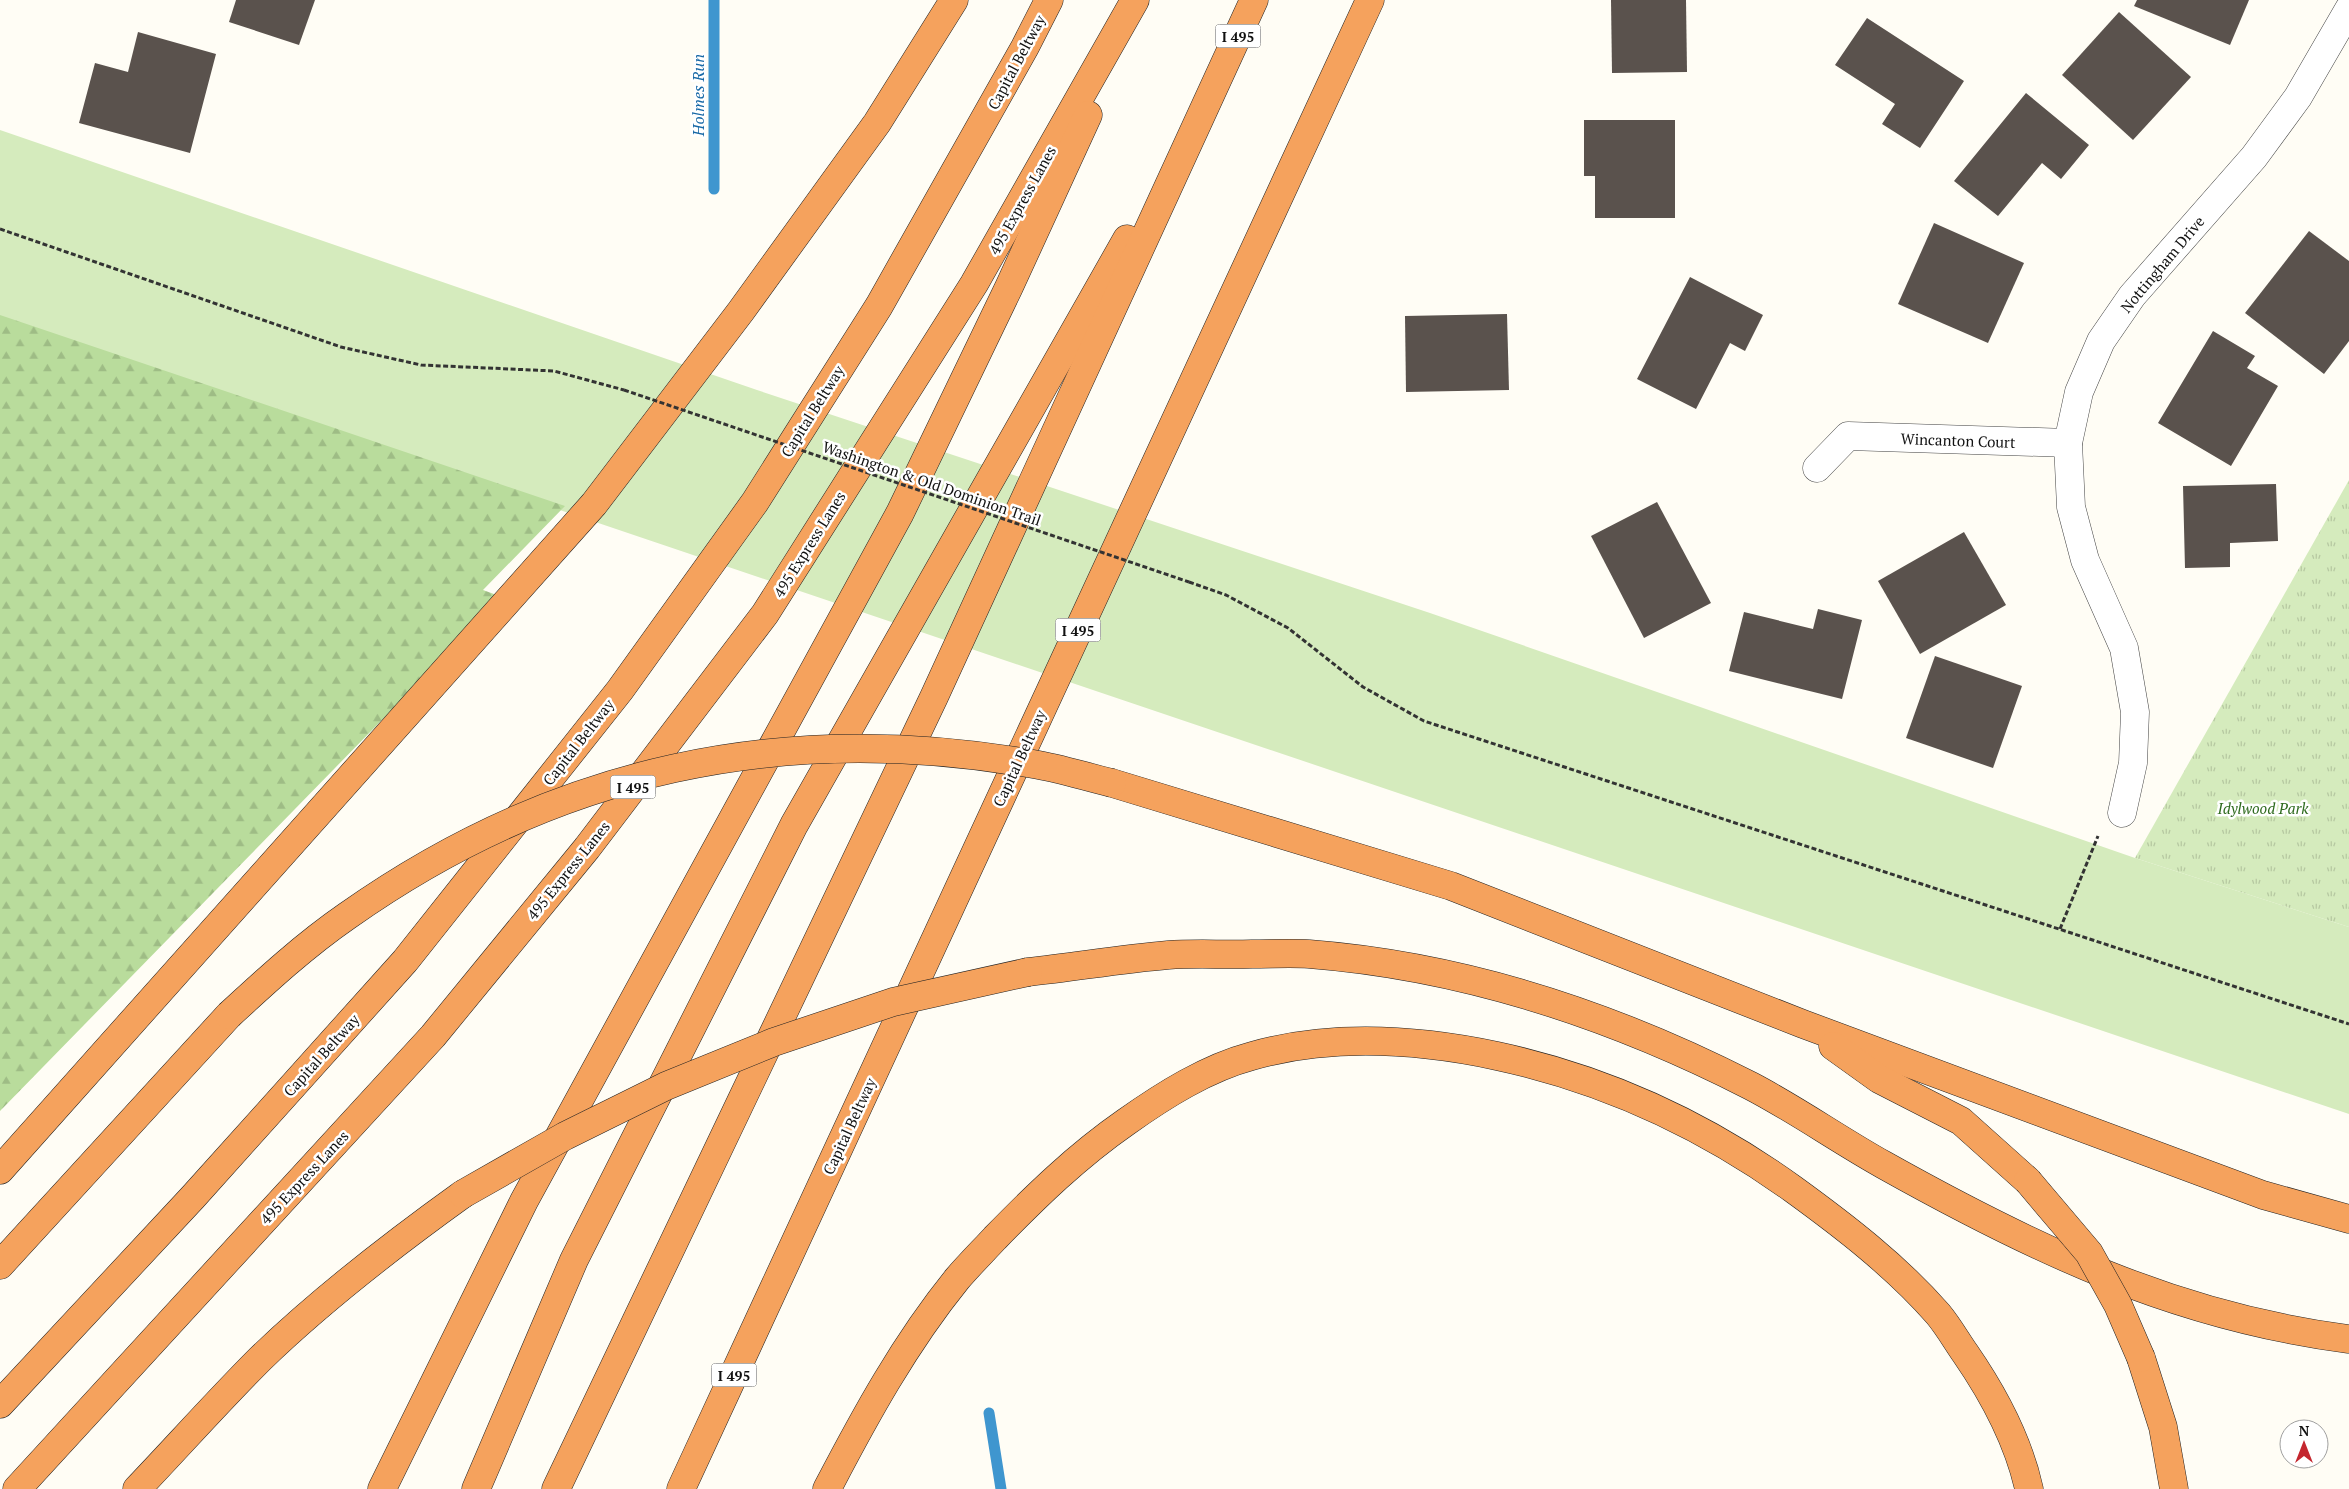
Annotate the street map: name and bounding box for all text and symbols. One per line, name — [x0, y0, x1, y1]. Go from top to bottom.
street label: Capital Beltway — [983, 11, 1050, 113]
road number: I 495 — [1216, 24, 1260, 48]
water label: Holmes Run — [687, 54, 709, 137]
street label: 495 Express Lanes — [984, 142, 1060, 258]
street label: Nottingham Drive — [2116, 211, 2208, 317]
street label: Capital Beltway — [776, 361, 848, 461]
street label: Wincanton Court — [1900, 428, 2016, 452]
street label: Washington & Old Dominion Trail — [820, 436, 1044, 530]
street label: 495 Express Lanes — [768, 487, 850, 601]
road number: I 495 — [1056, 618, 1100, 642]
street label: Capital Beltway — [538, 694, 618, 789]
street label: Capital Beltway — [988, 706, 1050, 810]
road number: I 495 — [610, 776, 656, 799]
park label: Idylwood Park — [2217, 798, 2309, 818]
street label: 495 Express Lanes — [522, 817, 614, 923]
street label: Capital Beltway — [279, 1009, 364, 1101]
street label: Capital Beltway — [818, 1074, 880, 1178]
street label: 495 Express Lanes — [255, 1126, 353, 1228]
road number: I 495 — [712, 1364, 756, 1386]
north arrow — [2279, 1419, 2329, 1469]
text: N — [2299, 1421, 2310, 1440]

